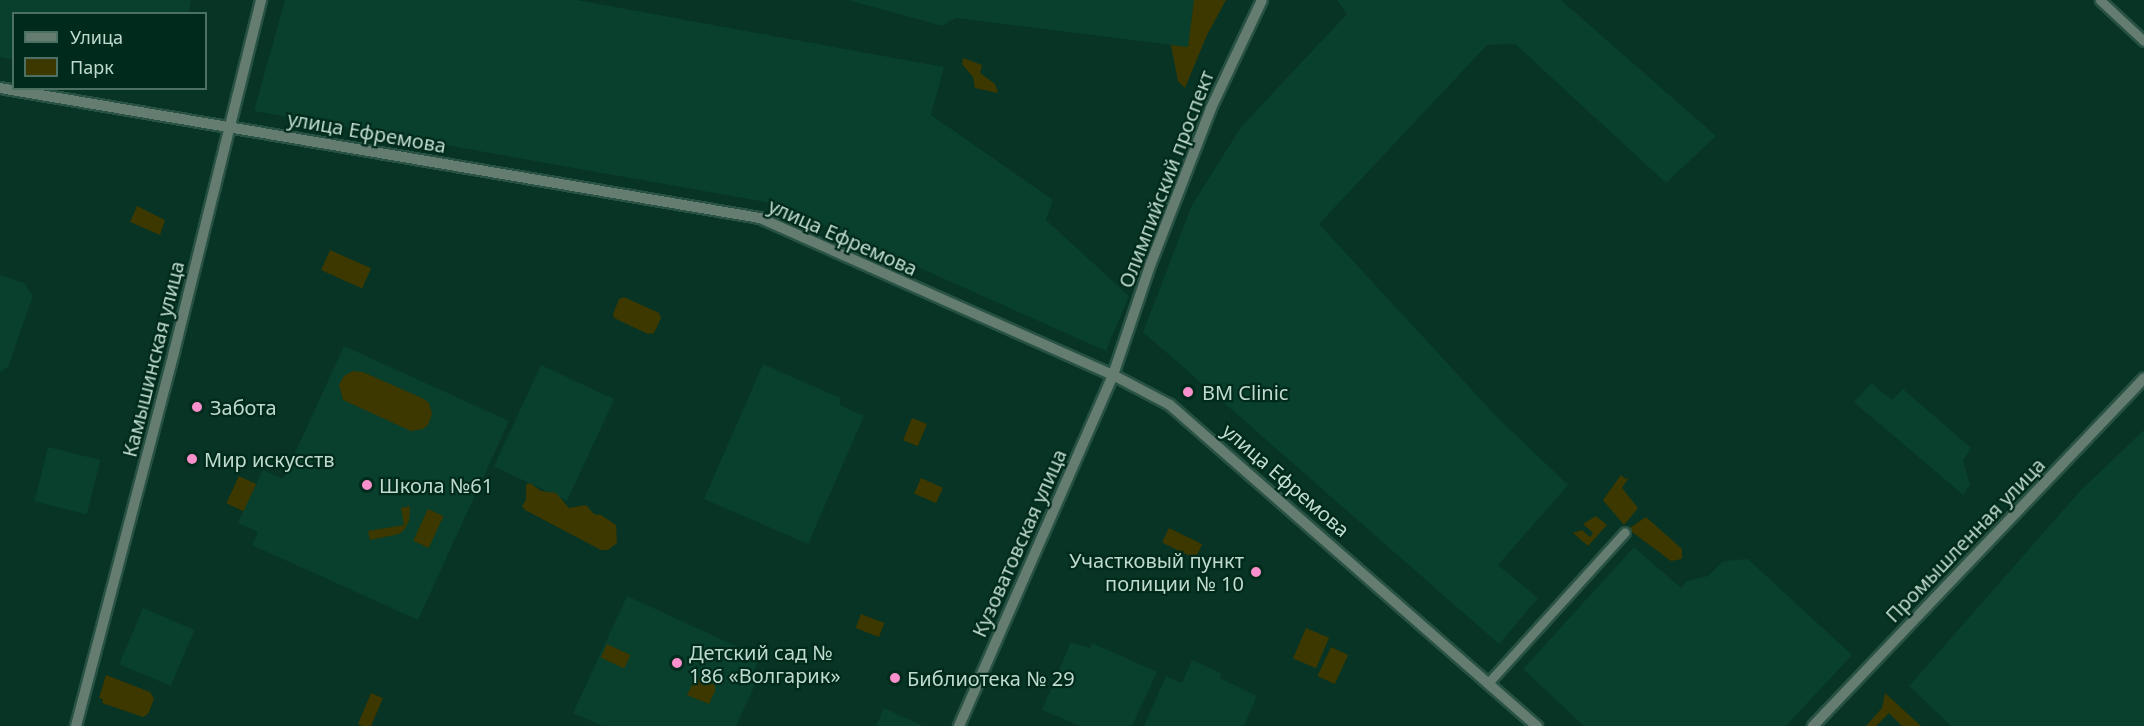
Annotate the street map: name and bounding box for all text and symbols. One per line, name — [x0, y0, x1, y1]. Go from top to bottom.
legend — [12, 12, 207, 90]
text: Улица — [70, 25, 123, 49]
text: Парк — [70, 55, 114, 79]
street label: Олимпийский проспект — [1113, 67, 1219, 291]
street label: улица Ефремова — [286, 106, 448, 158]
street label: улица Ефремова — [765, 193, 921, 281]
street label: Камышинская улица — [117, 258, 189, 460]
place label: BM Clinic — [1202, 380, 1288, 404]
marker: BM Clinic — [1179, 383, 1197, 401]
place label: Забота — [210, 395, 277, 419]
marker: Забота — [188, 398, 206, 416]
street label: улица Ефремова — [1218, 418, 1354, 542]
street label: Кузоватовская улица — [967, 445, 1071, 641]
place label: Мир искусств — [204, 447, 334, 471]
marker: Мир искусств — [185, 452, 199, 466]
street label: Промышленная улица — [1880, 453, 2050, 627]
place label: Школа №61 — [379, 473, 493, 497]
marker: Школа №61 — [360, 478, 374, 492]
place label: Участковый пункт полиции № 10 — [1069, 548, 1244, 595]
marker: Участковый пункт полиции № 10 — [1249, 565, 1263, 579]
place label: Детский сад № 186 «Волгарик» — [689, 640, 841, 687]
marker: Детский сад № 186 «Волгарик» — [670, 656, 684, 670]
place label: Библиотека № 29 — [907, 666, 1075, 690]
marker: Библиотека № 29 — [888, 671, 902, 685]

